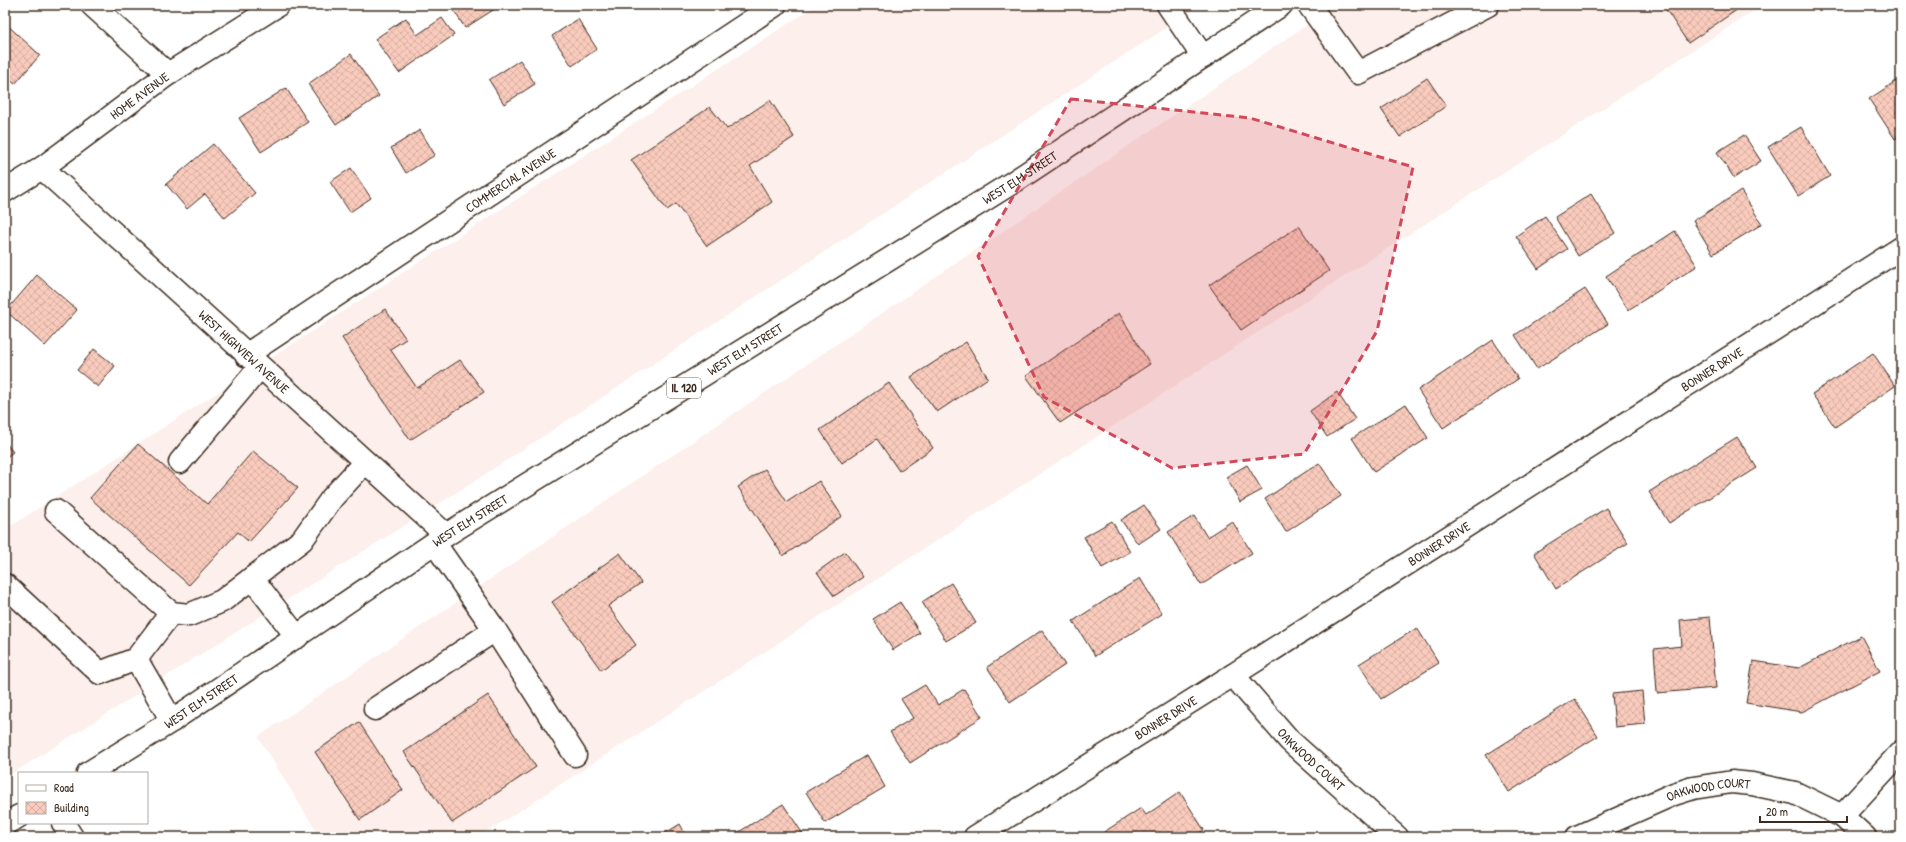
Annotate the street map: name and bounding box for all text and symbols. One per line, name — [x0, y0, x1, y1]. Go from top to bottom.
street label: HOME AVENUE — [106, 67, 173, 123]
street label: COMMERCIAL AVENUE — [462, 143, 559, 217]
street label: WEST ELM STREET — [979, 146, 1061, 208]
street label: WEST HIGHVIEW AVENUE — [195, 306, 294, 398]
street label: WEST ELM STREET — [704, 318, 787, 379]
street label: BONNER DRIVE — [1677, 342, 1747, 395]
road number: IL 120 — [667, 378, 701, 398]
street label: WEST ELM STREET — [429, 489, 512, 551]
street label: BONNER DRIVE — [1404, 517, 1474, 570]
street label: WEST ELM STREET — [160, 669, 242, 732]
street label: BONNER DRIVE — [1131, 691, 1200, 744]
street label: OAKWOOD COURT — [1273, 724, 1349, 795]
legend — [18, 772, 148, 824]
street label: OAKWOOD COURT — [1663, 773, 1752, 805]
text: Road — [54, 779, 74, 796]
scale bar — [1760, 798, 1847, 824]
text: Building — [54, 799, 89, 816]
text: 20 m — [1766, 803, 1788, 820]

